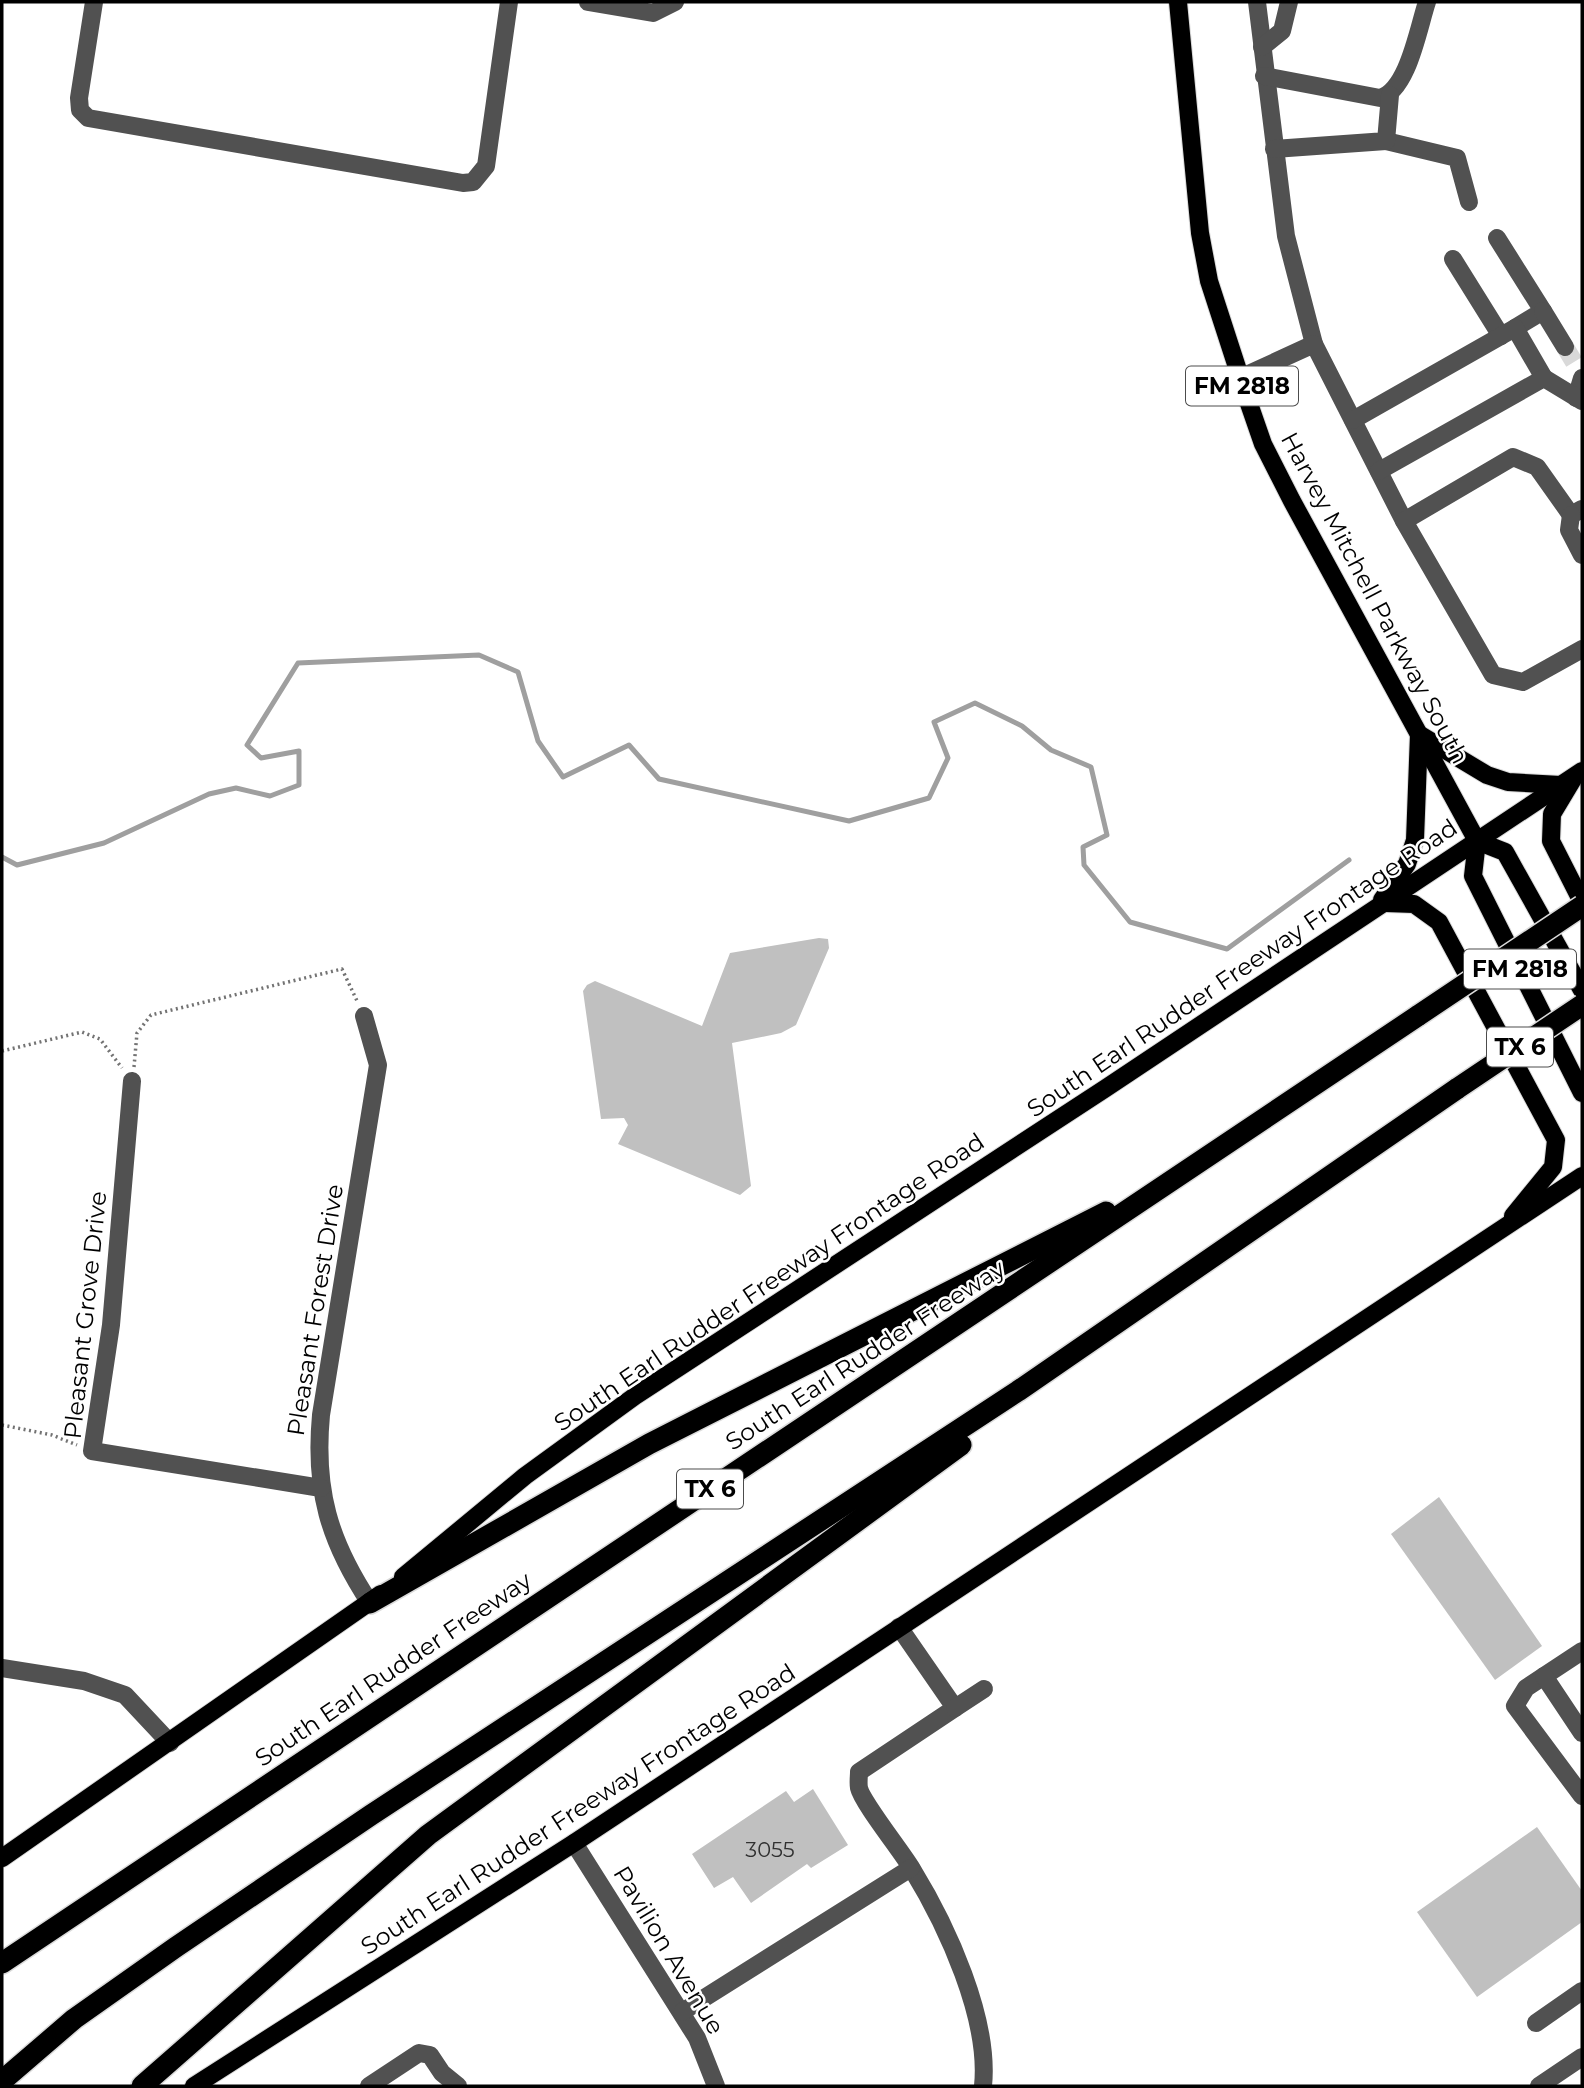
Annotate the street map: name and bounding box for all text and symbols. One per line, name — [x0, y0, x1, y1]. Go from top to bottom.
road number: FM 2818 — [1186, 366, 1298, 406]
street label: Harvey Mitchell Parkway South — [1275, 427, 1475, 769]
street label: South Earl Rudder Freeway Frontage Road — [1021, 813, 1463, 1123]
road number: FM 2818 — [1464, 950, 1576, 988]
road number: TX 6 — [1487, 1028, 1553, 1066]
street label: South Earl Rudder Freeway Frontage Road — [549, 1127, 989, 1437]
street label: Pleasant Forest Drive — [281, 1182, 349, 1438]
street label: Pleasant Grove Drive — [58, 1190, 112, 1440]
street label: South Earl Rudder Freeway — [720, 1254, 1010, 1456]
road number: TX 6 — [677, 1470, 743, 1508]
street label: South Earl Rudder Freeway — [249, 1565, 537, 1773]
street label: South Earl Rudder Freeway Frontage Road — [355, 1657, 801, 1961]
house number: 3055 — [745, 1837, 795, 1862]
street label: Pavilion Avenue — [607, 1861, 731, 2039]

